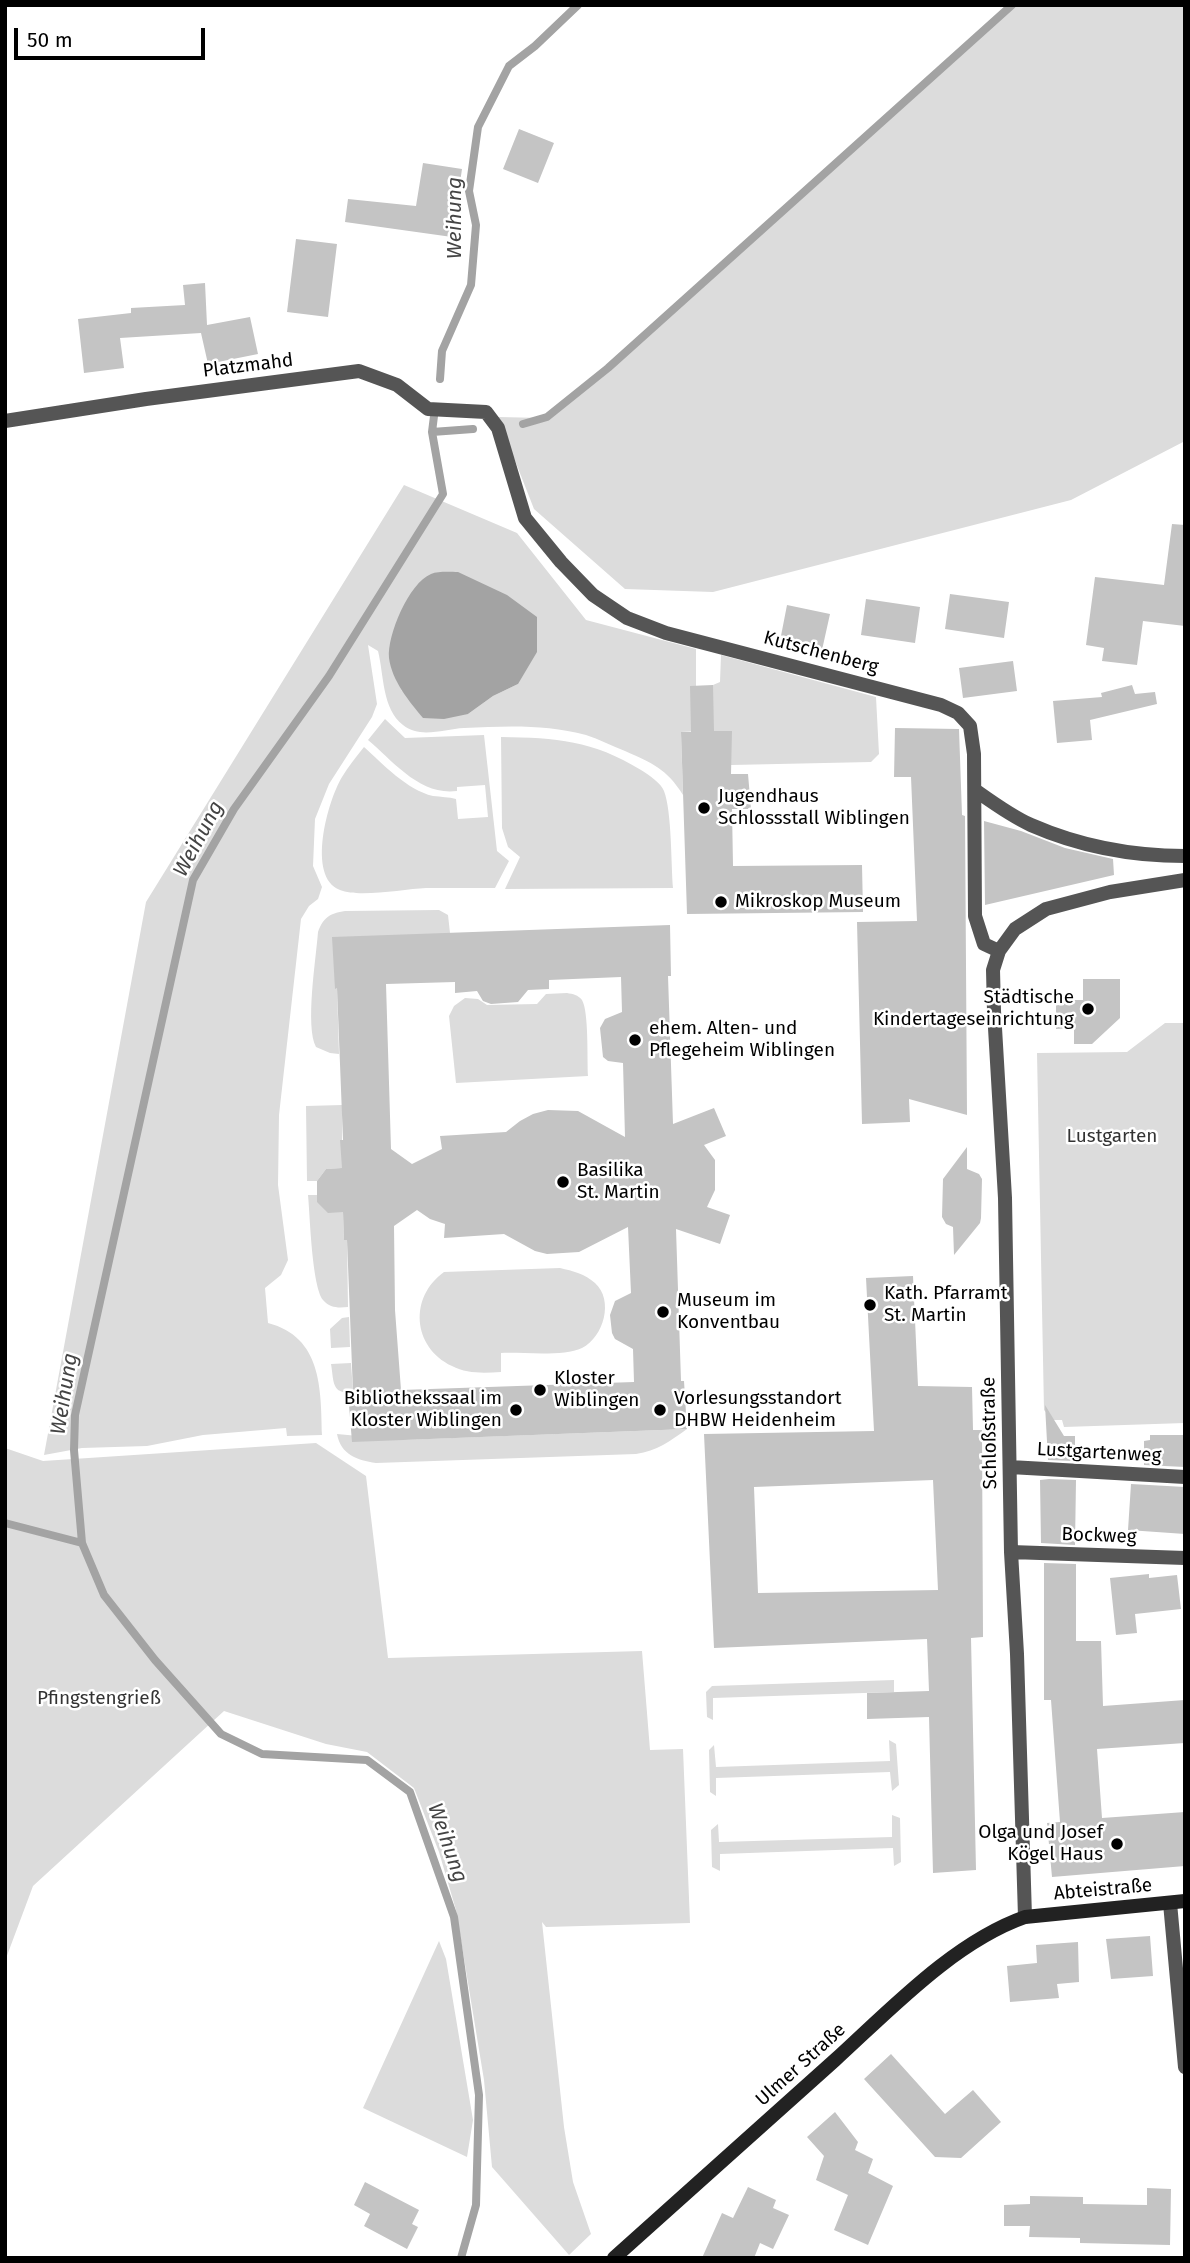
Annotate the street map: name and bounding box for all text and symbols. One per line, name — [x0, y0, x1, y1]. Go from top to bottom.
scale bar — [18, 14, 208, 58]
text: 50 m — [27, 27, 73, 53]
water label: Weihung — [442, 177, 468, 259]
street label: Platzmahd — [201, 349, 295, 383]
street label: Kutschenberg — [761, 627, 881, 679]
place label: Jugendhaus Schlossstall Wiblingen — [718, 786, 910, 830]
water label: Weihung — [169, 797, 229, 881]
marker: Jugendhaus Schlossstall Wiblingen — [696, 800, 712, 816]
place label: Mikroskop Museum — [735, 891, 901, 913]
marker: Mikroskop Museum — [713, 894, 729, 910]
place label: Städtische Kindertageseinrichtung — [873, 987, 1074, 1031]
marker: Städtische Kindertageseinrichtung — [1080, 1001, 1096, 1017]
place label: ehem. Alten- und Pflegeheim Wiblingen — [649, 1018, 835, 1062]
marker: ehem. Alten- und Pflegeheim Wiblingen — [627, 1032, 643, 1048]
park label: Lustgarten — [1067, 1126, 1157, 1148]
place label: Basilika St. Martin — [577, 1160, 660, 1204]
marker: Basilika St. Martin — [555, 1174, 571, 1190]
place label: Kath. Pfarramt St. Martin — [884, 1283, 1008, 1327]
place label: Museum im Konventbau — [677, 1290, 780, 1334]
marker: Kath. Pfarramt St. Martin — [862, 1297, 878, 1313]
marker: Museum im Konventbau — [655, 1304, 671, 1320]
water label: Weihung — [46, 1351, 84, 1437]
place label: Kloster Wiblingen — [554, 1368, 639, 1412]
street label: Schloßstraße — [978, 1376, 1002, 1490]
marker: Kloster Wiblingen — [532, 1382, 548, 1398]
place label: Bibliothekssaal im Kloster Wiblingen — [344, 1388, 502, 1432]
place label: Vorlesungsstandort DHBW Heidenheim — [674, 1388, 842, 1432]
marker: Bibliothekssaal im Kloster Wiblingen — [508, 1402, 524, 1418]
marker: Vorlesungsstandort DHBW Heidenheim — [652, 1402, 668, 1418]
street label: Lustgartenweg — [1036, 1438, 1162, 1468]
street label: Bockweg — [1061, 1523, 1137, 1549]
park label: Pfingstengrieß — [37, 1688, 161, 1710]
water label: Weihung — [422, 1800, 472, 1886]
place label: Olga und Josef Kögel Haus — [978, 1822, 1103, 1866]
marker: Olga und Josef Kögel Haus — [1109, 1836, 1125, 1852]
street label: Abteistraße — [1053, 1874, 1153, 1906]
street label: Ulmer Straße — [751, 2019, 851, 2111]

